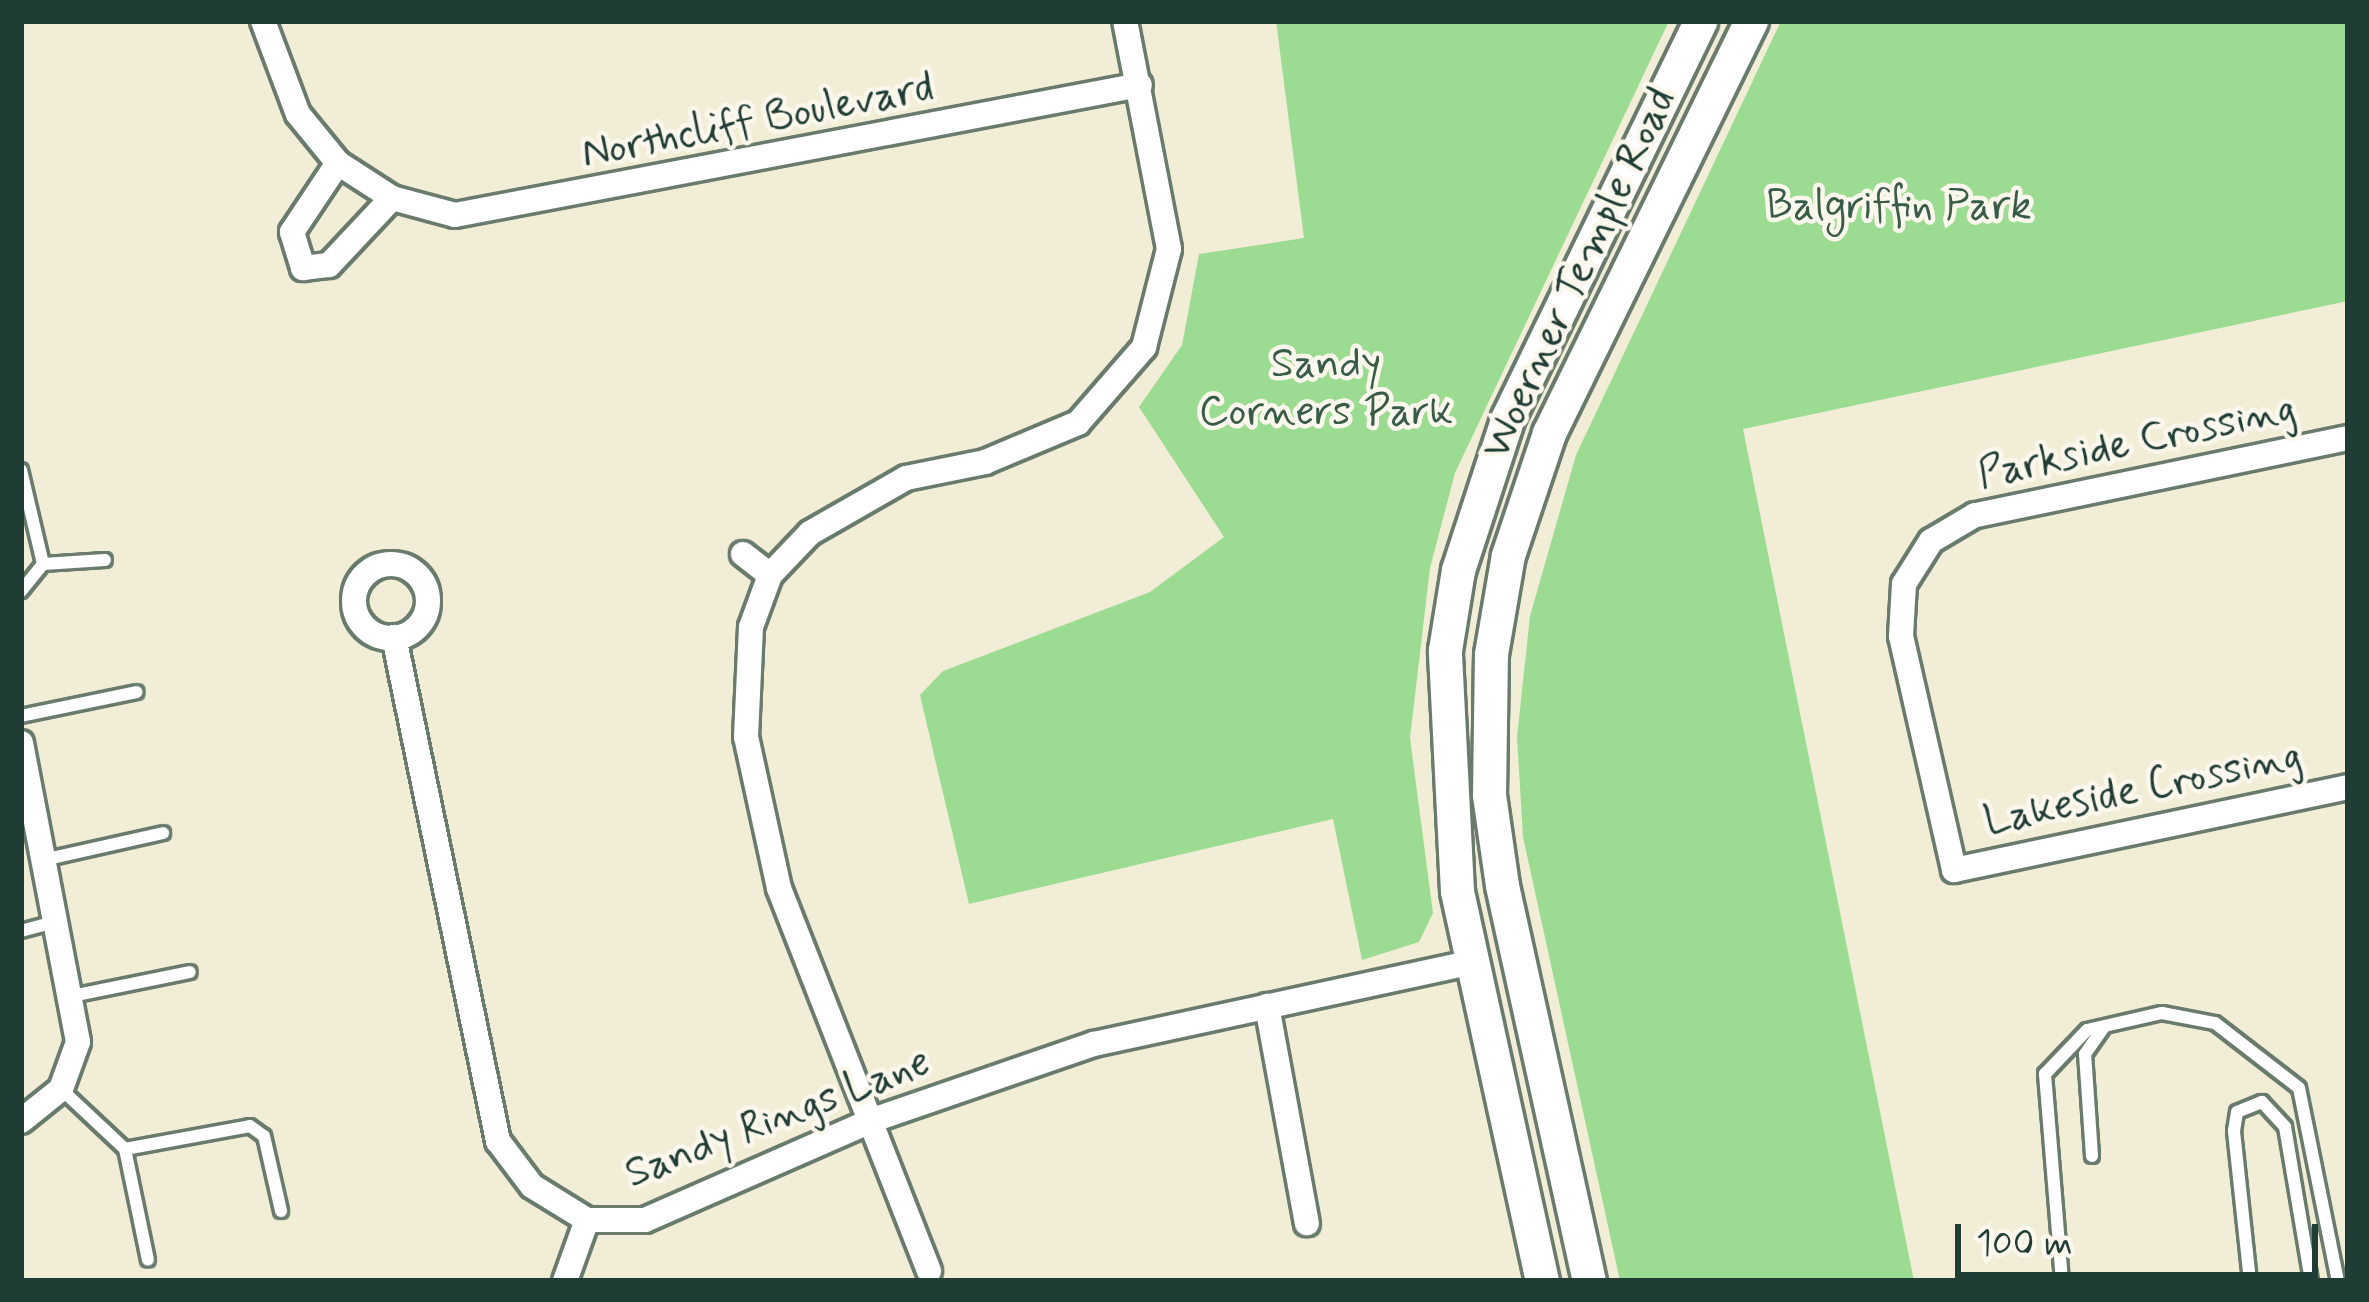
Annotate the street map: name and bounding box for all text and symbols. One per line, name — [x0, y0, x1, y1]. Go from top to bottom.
street label: Northcliff Boulevard — [580, 64, 936, 180]
street label: Woerner Temple Road — [1474, 86, 1686, 462]
park label: Balgriffin Park — [1768, 182, 2030, 232]
park label: Sandy Corners Park — [1202, 340, 1450, 439]
street label: Parkside Crossing — [1972, 384, 2302, 502]
street label: Lakeside Crossing — [1977, 731, 2309, 849]
street label: Sandy Rings Lane — [620, 1038, 936, 1200]
scale bar — [1961, 1200, 2324, 1274]
text: 100 m — [1976, 1221, 2073, 1268]

